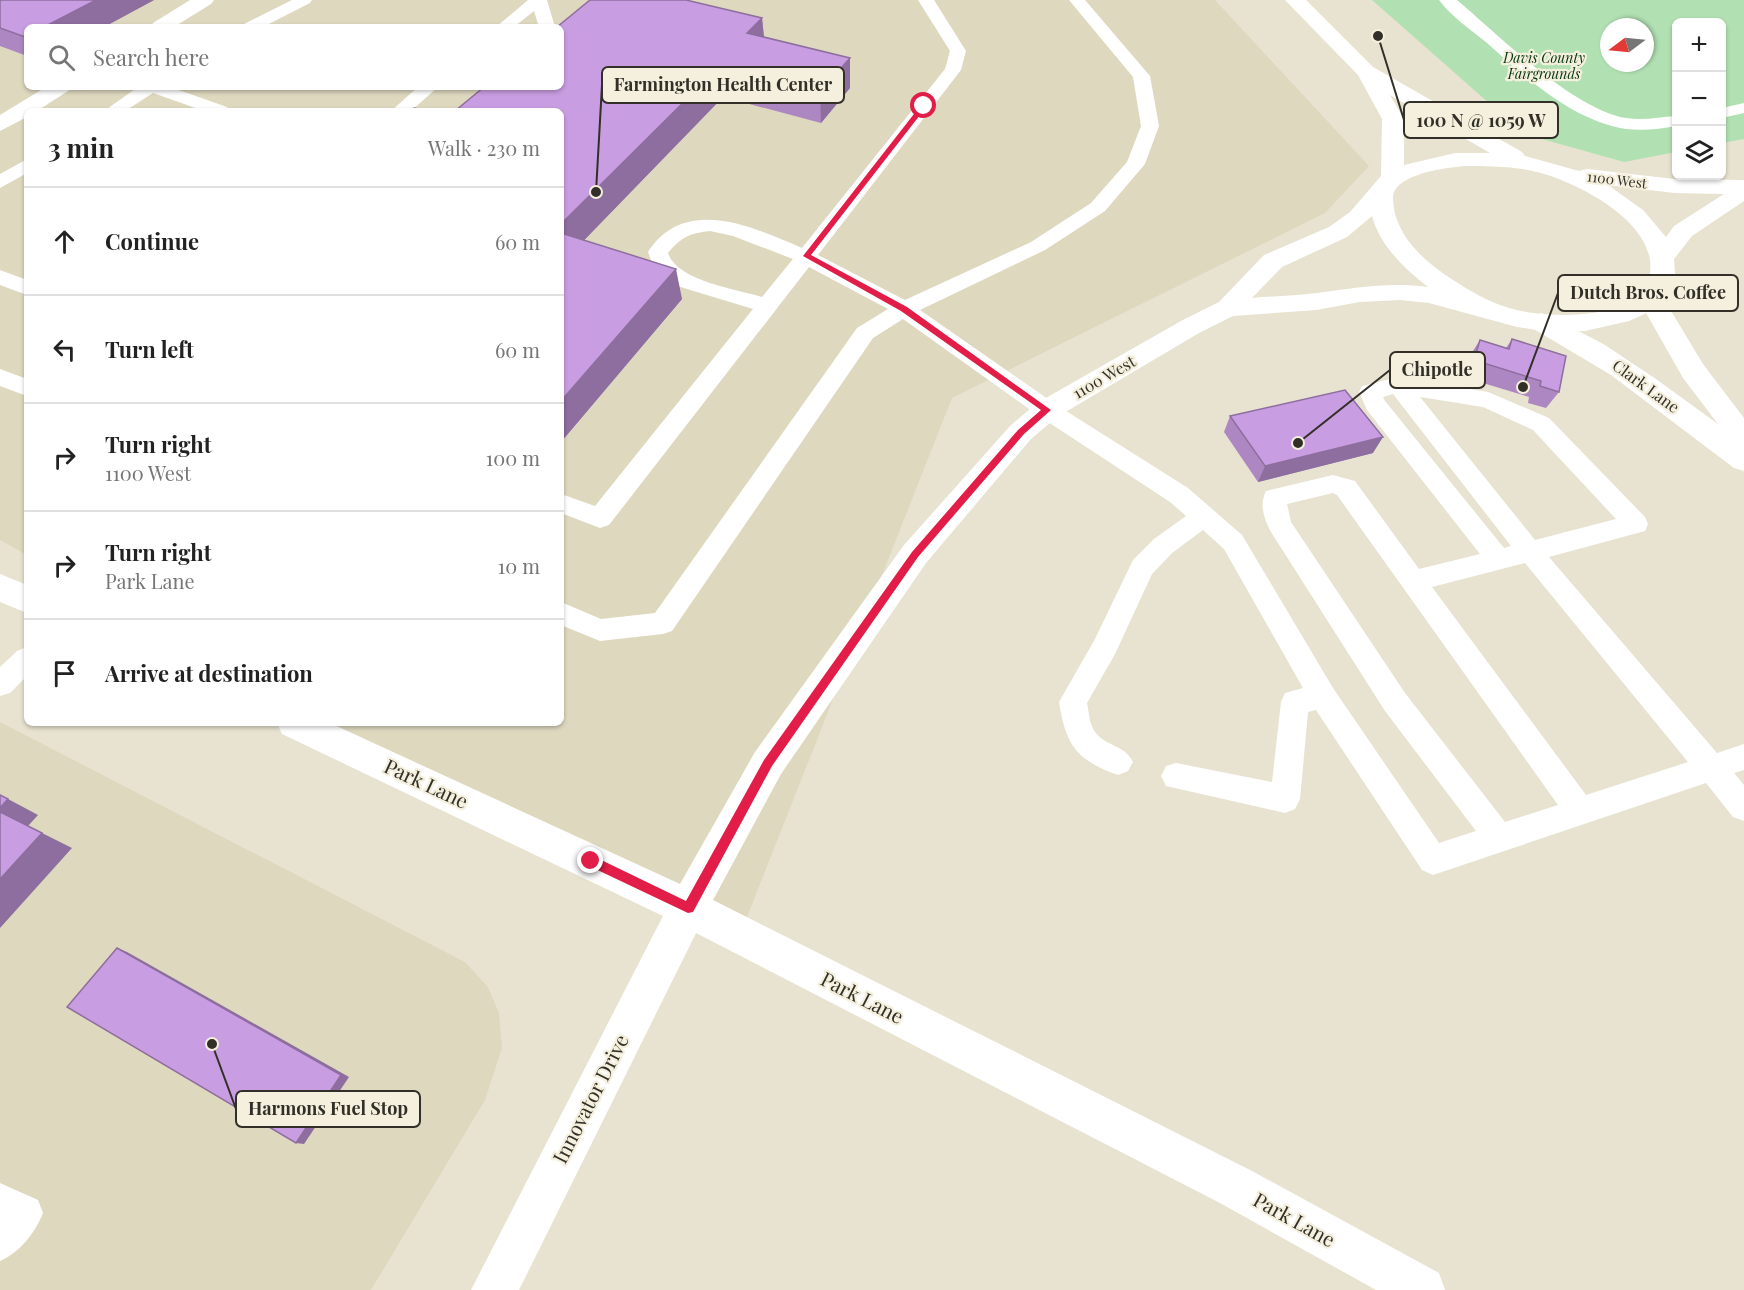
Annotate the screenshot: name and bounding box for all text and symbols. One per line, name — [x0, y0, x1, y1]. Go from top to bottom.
north arrow — [1600, 18, 1654, 72]
map controls — [1672, 18, 1726, 180]
button: + — [1672, 18, 1726, 72]
search box — [24, 24, 564, 90]
icon: search — [45, 41, 78, 74]
text: Search here — [93, 42, 209, 72]
park label: Davis County Fairgrounds — [1502, 48, 1585, 83]
callout: Farmington Health Center — [602, 67, 844, 103]
text: Farmington Health Center — [614, 72, 833, 96]
button: − — [1672, 72, 1726, 126]
route start — [910, 92, 936, 118]
callout: 100 N @ 1059 W — [1404, 102, 1558, 138]
text: 100 N @ 1059 W — [1416, 108, 1546, 132]
button: layers — [1672, 126, 1726, 180]
text: 3 min — [48, 130, 114, 165]
text: Walk · 230 m — [428, 134, 540, 161]
street label: 1100 West — [1586, 166, 1649, 193]
icon: ahead — [48, 225, 81, 258]
text: Continue — [105, 226, 199, 256]
text: 60 m — [495, 228, 540, 255]
callout: Dutch Bros. Coffee — [1558, 275, 1738, 311]
text: Dutch Bros. Coffee — [1570, 280, 1726, 304]
icon: left — [48, 333, 81, 366]
text: Turn left — [105, 334, 194, 364]
text: 60 m — [495, 336, 540, 363]
street label: 1100 West — [1069, 350, 1139, 403]
callout: Chipotle — [1390, 352, 1485, 388]
street label: Clark Lane — [1609, 354, 1684, 417]
text: Chipotle — [1401, 357, 1473, 381]
text: Turn right — [105, 429, 211, 459]
icon: right — [48, 441, 81, 474]
text: 100 m — [486, 444, 540, 471]
text: 1100 West — [105, 459, 191, 486]
text: Turn right — [105, 537, 211, 567]
icon: right — [48, 549, 81, 582]
text: 10 m — [498, 552, 540, 579]
text: Park Lane — [105, 567, 195, 594]
icon: arrive — [48, 657, 81, 690]
text: Arrive at destination — [105, 658, 313, 688]
street label: Park Lane — [380, 751, 473, 814]
route end — [577, 847, 603, 873]
street label: Park Lane — [817, 964, 909, 1029]
street label: Innovator Drive — [546, 1029, 634, 1168]
callout: Harmons Fuel Stop — [236, 1091, 420, 1127]
text: Harmons Fuel Stop — [248, 1096, 408, 1120]
street label: Park Lane — [1249, 1185, 1340, 1252]

